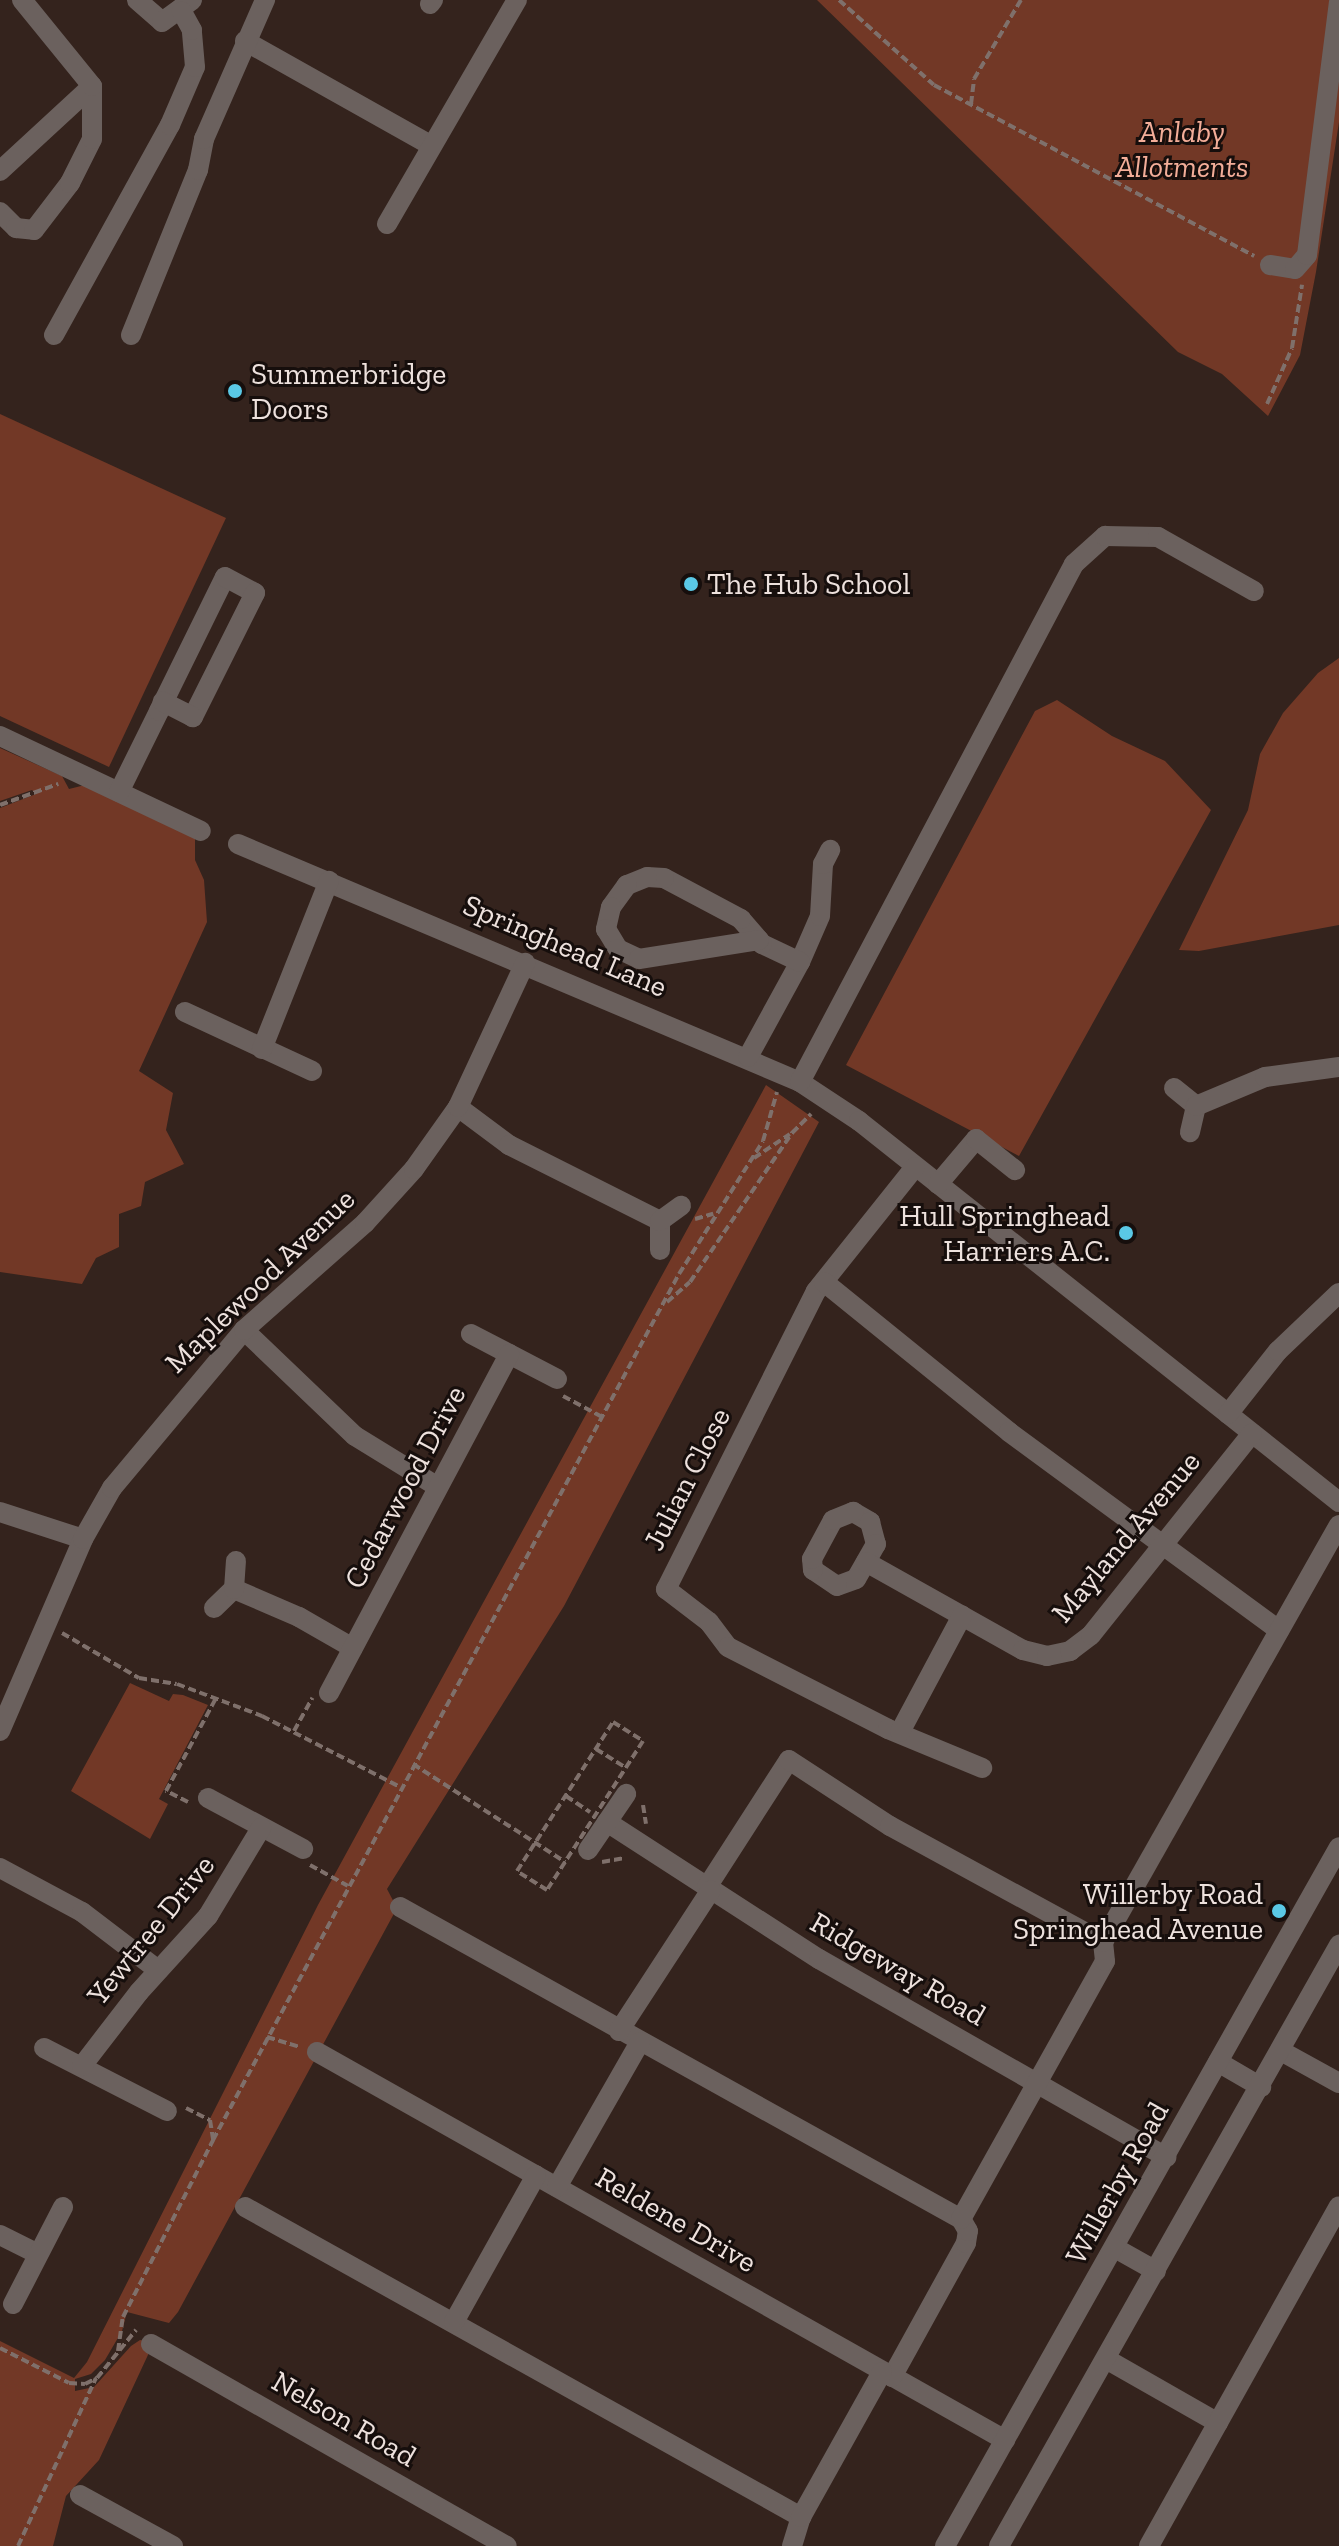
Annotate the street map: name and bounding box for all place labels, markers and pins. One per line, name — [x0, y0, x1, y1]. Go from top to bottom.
place label: Summerbridge Doors — [251, 356, 446, 426]
marker: Summerbridge Doors — [226, 382, 244, 400]
place label: The Hub School — [707, 566, 910, 602]
marker: The Hub School — [682, 575, 700, 593]
place label: Hull Springhead Harriers A.C. — [899, 1198, 1110, 1268]
marker: Hull Springhead Harriers A.C. — [1117, 1224, 1135, 1242]
place label: Willerby Road Springhead Avenue — [1012, 1876, 1263, 1946]
marker: Willerby Road Springhead Avenue — [1270, 1902, 1288, 1920]

